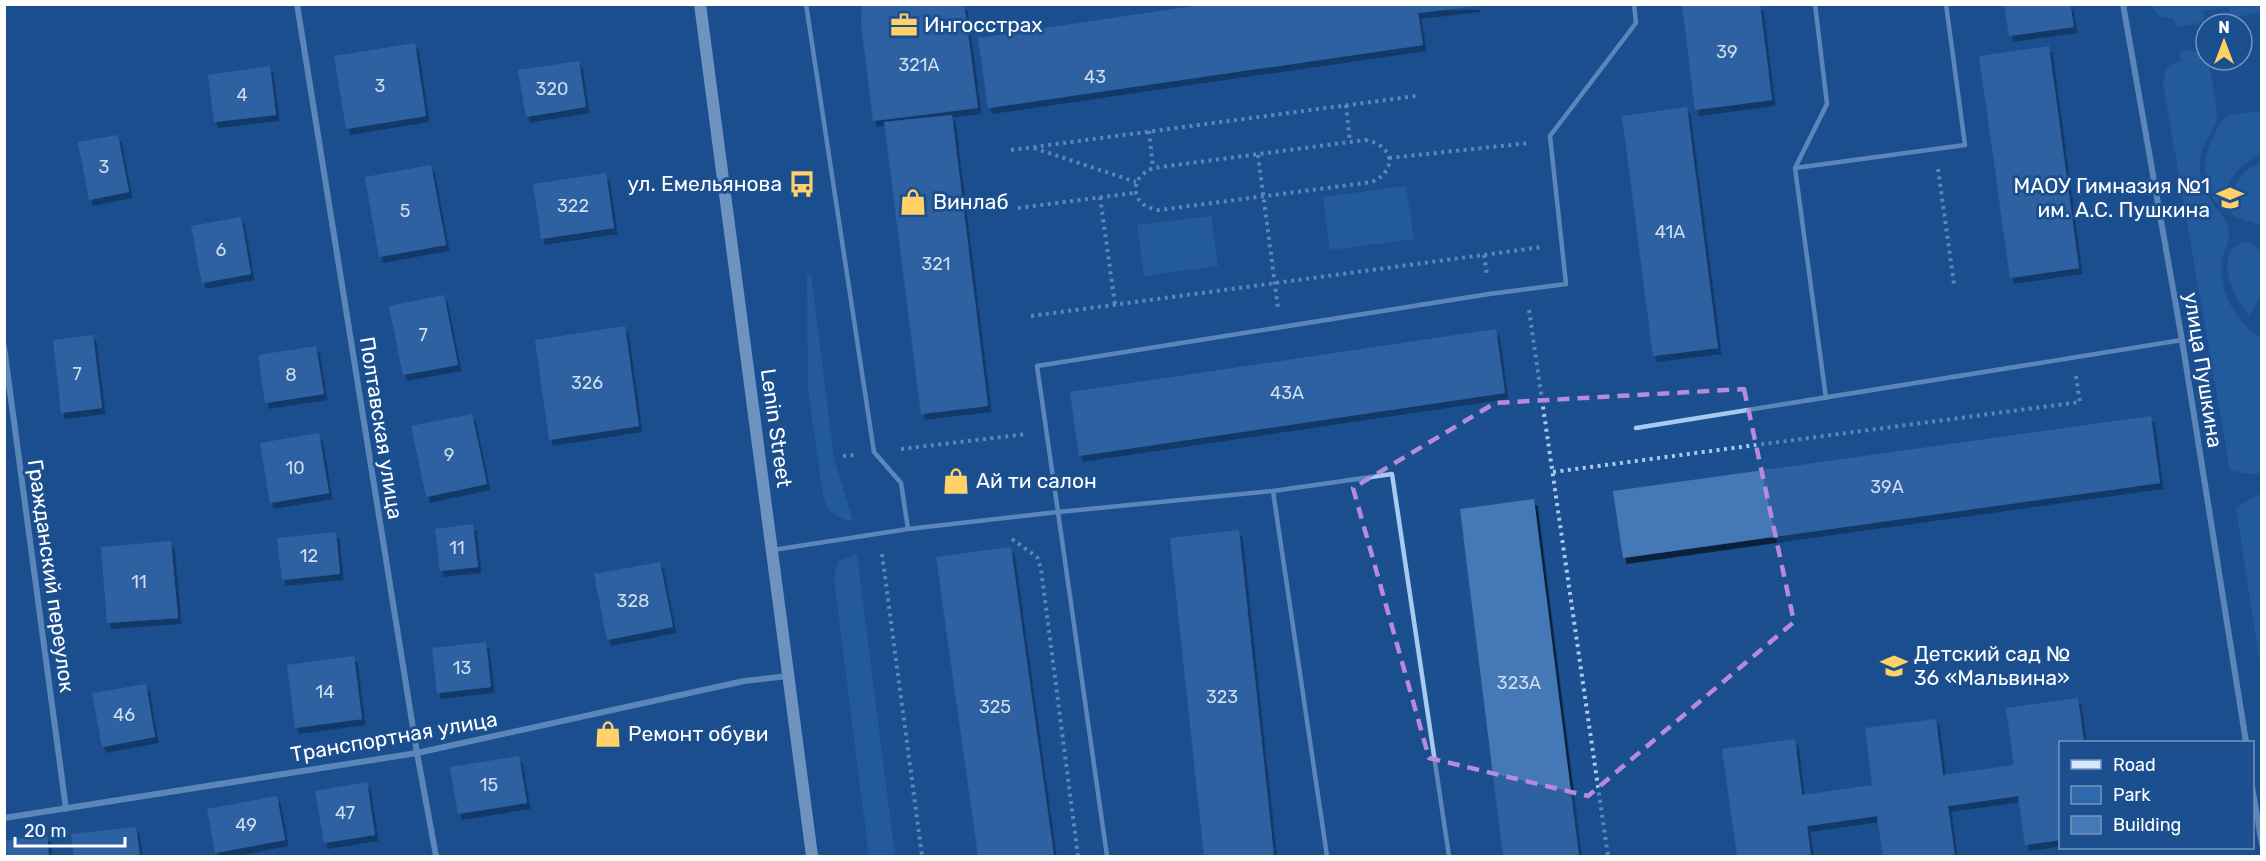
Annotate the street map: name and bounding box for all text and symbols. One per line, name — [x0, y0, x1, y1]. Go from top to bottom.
office icon: Ингосстрах — [889, 10, 919, 40]
place label: Ингосстрах — [924, 12, 1043, 37]
north arrow — [2194, 12, 2254, 72]
text: N — [2218, 18, 2230, 37]
house number: 39 — [1716, 41, 1738, 63]
house number: 321А — [898, 54, 940, 76]
house number: 43 — [1084, 66, 1106, 88]
house number: 3 — [375, 75, 385, 97]
house number: 320 — [536, 78, 568, 100]
house number: 4 — [236, 84, 248, 106]
house number: 3 — [99, 156, 109, 178]
bus stop icon: ул. Емельянова — [787, 169, 817, 199]
place label: ул. Емельянова — [627, 171, 782, 196]
place label: МАОУ Гимназия №1 им. А.С. Пушкина — [2014, 173, 2210, 222]
school or university icon: МАОУ Гимназия №1 им. А.С. Пушкина — [2215, 183, 2245, 213]
shop icon: Винлаб — [898, 187, 928, 217]
place label: Винлаб — [933, 189, 1009, 214]
house number: 322 — [557, 195, 589, 217]
house number: 5 — [400, 200, 410, 222]
house number: 41А — [1655, 221, 1685, 243]
house number: 6 — [216, 239, 227, 261]
house number: 321 — [921, 253, 951, 275]
street label: улица Пушкина — [2179, 290, 2228, 449]
house number: 7 — [418, 324, 428, 346]
street label: Полтавская улица — [355, 335, 408, 521]
house number: 7 — [72, 363, 82, 385]
house number: 8 — [285, 364, 297, 386]
street label: Lenin Street — [756, 367, 797, 489]
house number: 326 — [571, 372, 603, 394]
house number: 43А — [1270, 382, 1304, 404]
house number: 9 — [444, 444, 454, 466]
house number: 10 — [285, 457, 305, 479]
street label: Гражданский переулок — [23, 458, 80, 694]
shop icon: Ай ти салон — [941, 466, 971, 496]
place label: Ай ти салон — [976, 468, 1097, 493]
house number: 39А — [1870, 476, 1904, 498]
house number: 11 — [449, 537, 465, 559]
house number: 12 — [300, 545, 318, 567]
house number: 11 — [131, 571, 147, 593]
house number: 328 — [617, 590, 649, 612]
place label: Детский сад № 36 «Мальвина» — [1914, 641, 2070, 690]
school or university icon: Детский сад № 36 «Мальвина» — [1879, 651, 1909, 681]
house number: 13 — [453, 657, 471, 679]
house number: 323А — [1497, 672, 1541, 694]
house number: 14 — [316, 681, 334, 703]
house number: 323 — [1206, 686, 1238, 708]
house number: 325 — [979, 696, 1011, 718]
house number: 46 — [113, 704, 135, 726]
street label: Транспортная улица — [288, 706, 499, 767]
shop icon: Ремонт обуви — [593, 719, 623, 749]
place label: Ремонт обуви — [628, 721, 769, 746]
legend — [2059, 741, 2254, 849]
text: Road — [2113, 754, 2156, 776]
house number: 15 — [480, 774, 498, 796]
text: Park — [2113, 784, 2151, 806]
house number: 47 — [335, 802, 355, 824]
scale bar — [15, 810, 124, 848]
house number: 49 — [235, 814, 257, 836]
text: Building — [2113, 814, 2181, 836]
text: 20 m — [24, 820, 66, 842]

